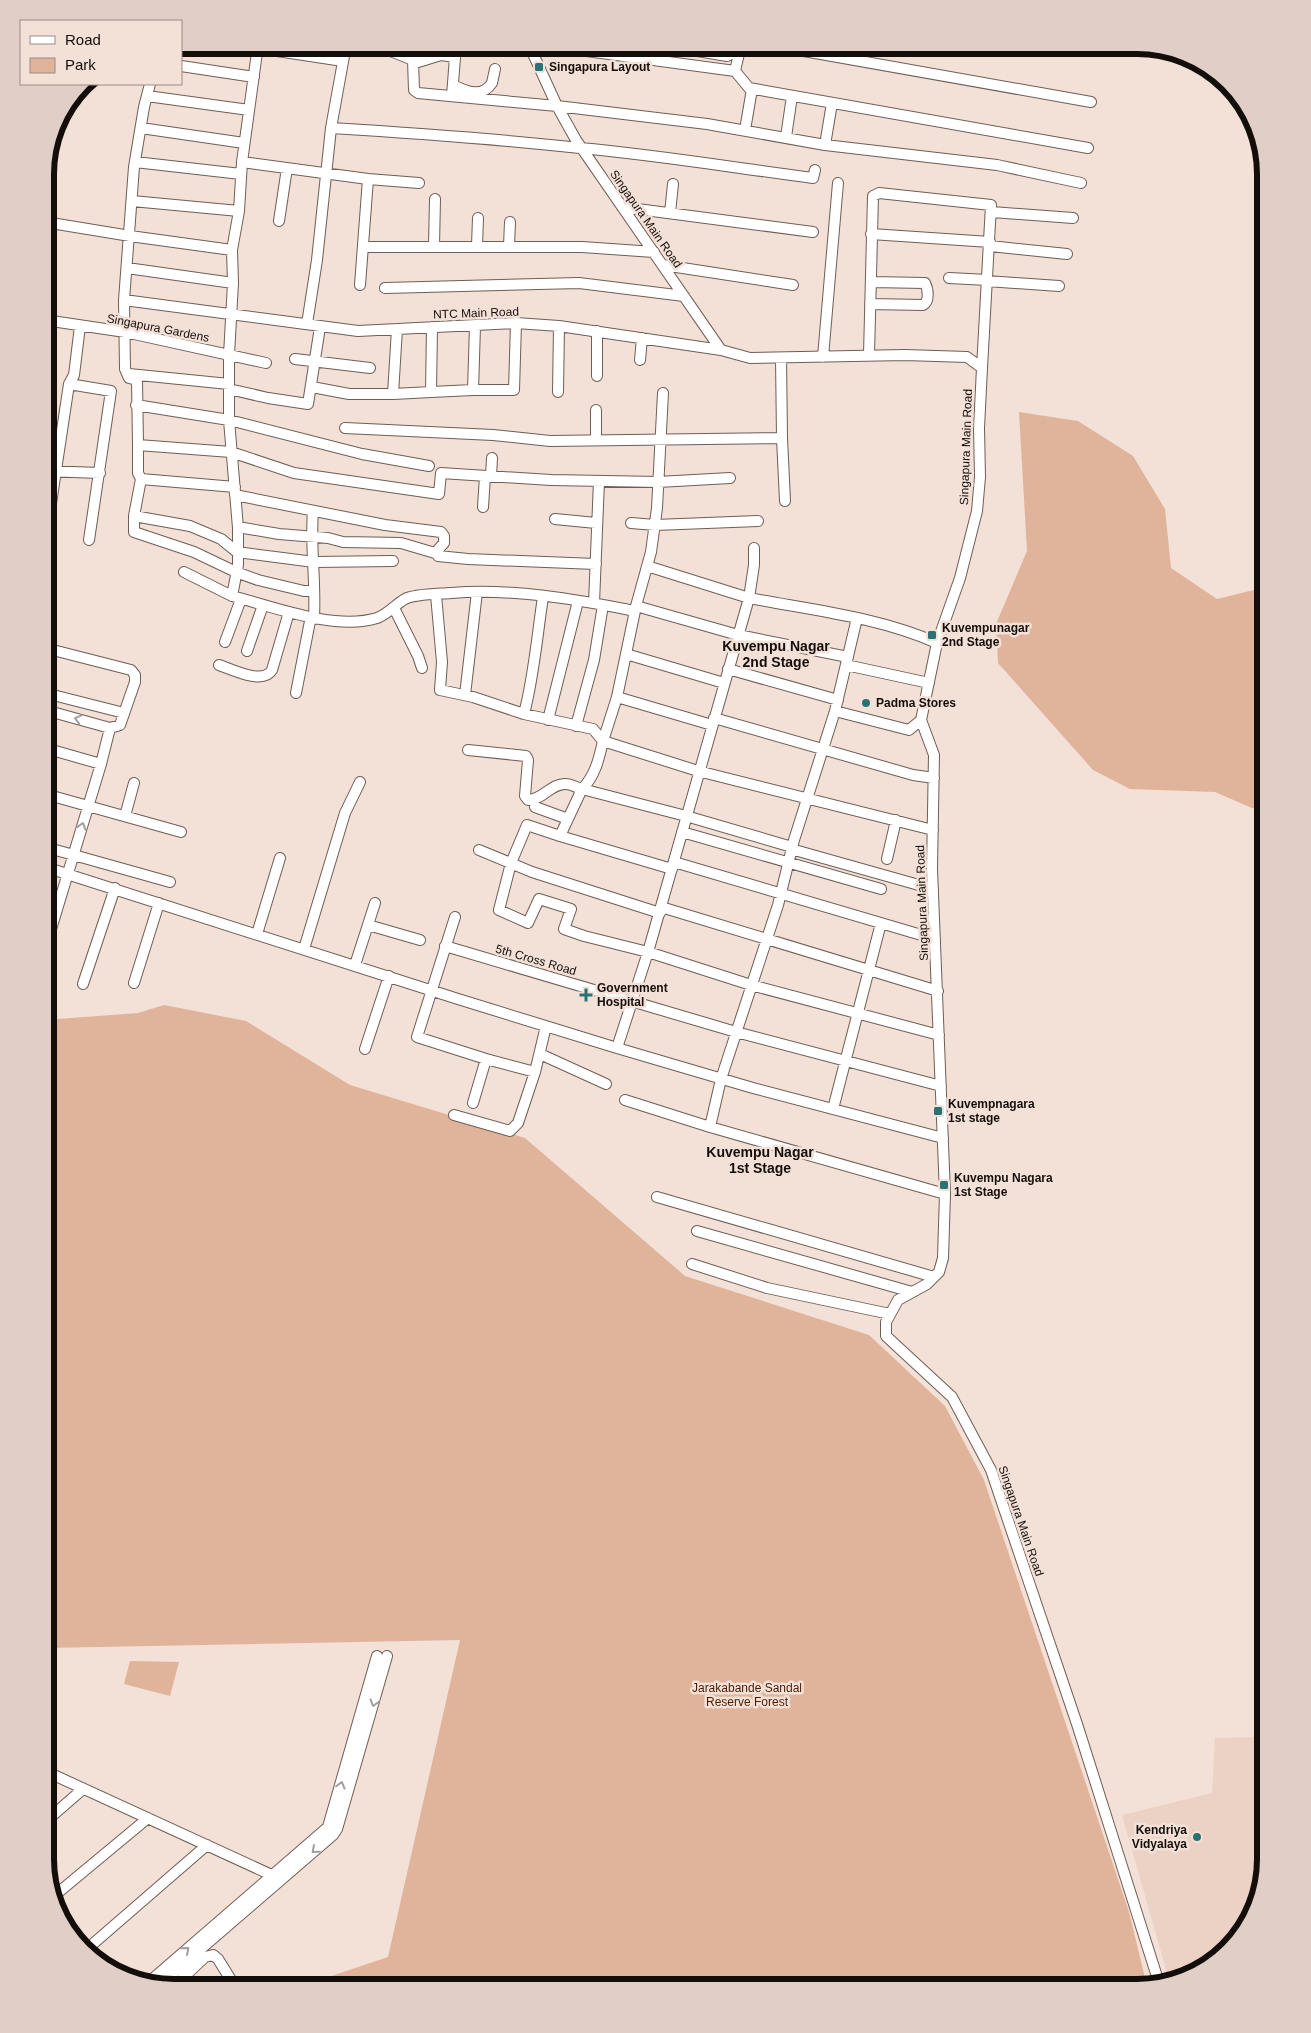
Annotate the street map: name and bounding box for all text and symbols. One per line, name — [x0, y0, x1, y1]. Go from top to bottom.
legend — [20, 20, 182, 85]
text: Road — [65, 31, 101, 48]
text: Park — [65, 56, 96, 73]
place label: Singapura Layout — [549, 60, 650, 74]
marker: Singapura Layout — [533, 61, 545, 73]
street label: Singapura Main Road — [607, 167, 685, 271]
street label: NTC Main Road — [433, 305, 519, 321]
street label: Singapura Gardens — [106, 311, 210, 345]
street label: Singapura Main Road — [957, 389, 975, 505]
place label: Kuvempunagar 2nd Stage — [942, 621, 1030, 649]
marker: Kuvempunagar 2nd Stage — [926, 629, 938, 641]
district label: Kuvempu Nagar 2nd Stage — [722, 638, 830, 670]
place label: Padma Stores — [876, 696, 956, 710]
marker: Padma Stores — [860, 697, 872, 709]
one-way arrow — [74, 714, 82, 724]
one-way arrow — [76, 823, 86, 831]
street label: Singapura Main Road — [913, 845, 931, 961]
street label: 5th Cross Road — [494, 942, 578, 978]
place label: Government Hospital — [597, 981, 668, 1009]
marker: Government Hospital — [579, 988, 593, 1002]
place label: Kuvempnagara 1st stage — [948, 1097, 1035, 1125]
marker: Kuvempnagara 1st stage — [932, 1105, 944, 1117]
district label: Kuvempu Nagar 1st Stage — [706, 1144, 814, 1176]
place label: Kuvempu Nagara 1st Stage — [954, 1171, 1053, 1199]
marker: Kuvempu Nagara 1st Stage — [938, 1179, 950, 1191]
street label: Singapura Main Road — [995, 1464, 1047, 1578]
park label: Jarakabande Sandal Reserve Forest — [692, 1681, 802, 1709]
one-way arrow — [369, 1698, 380, 1707]
one-way arrow — [335, 1780, 346, 1789]
place label: Kendriya Vidyalaya — [1132, 1823, 1187, 1851]
marker: Kendriya Vidyalaya — [1191, 1831, 1203, 1843]
one-way arrow — [312, 1845, 321, 1854]
one-way arrow — [180, 1947, 189, 1956]

